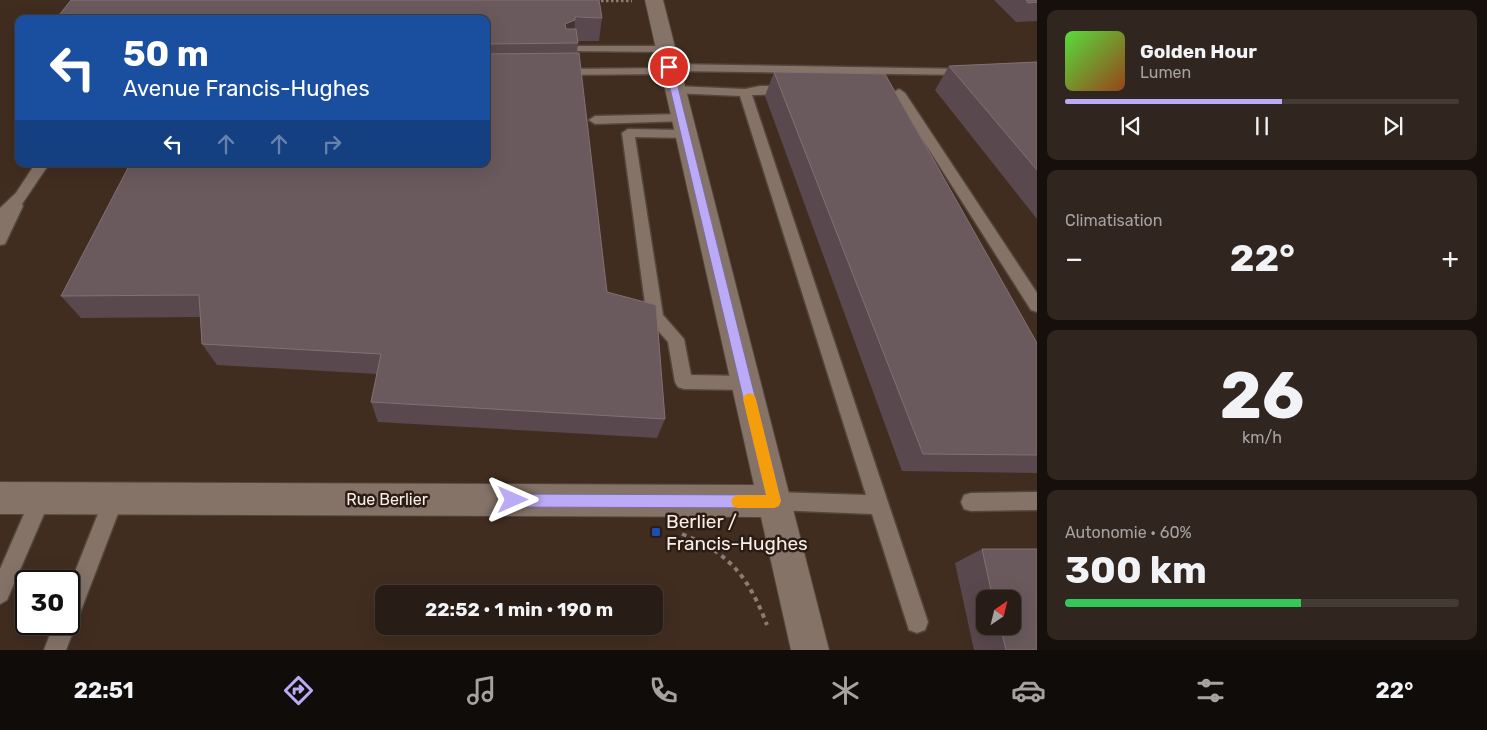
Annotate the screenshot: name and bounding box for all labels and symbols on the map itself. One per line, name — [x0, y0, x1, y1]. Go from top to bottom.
pin — [648, 46, 690, 88]
position arrow — [486, 473, 538, 525]
street label: Rue Berlier — [346, 490, 428, 509]
place label: Berlier / Francis-Hughes — [666, 510, 808, 555]
marker: Berlier / Francis-Hughes — [650, 526, 662, 538]
speed limit sign: 30 — [15, 570, 80, 635]
north arrow — [976, 590, 1021, 635]

